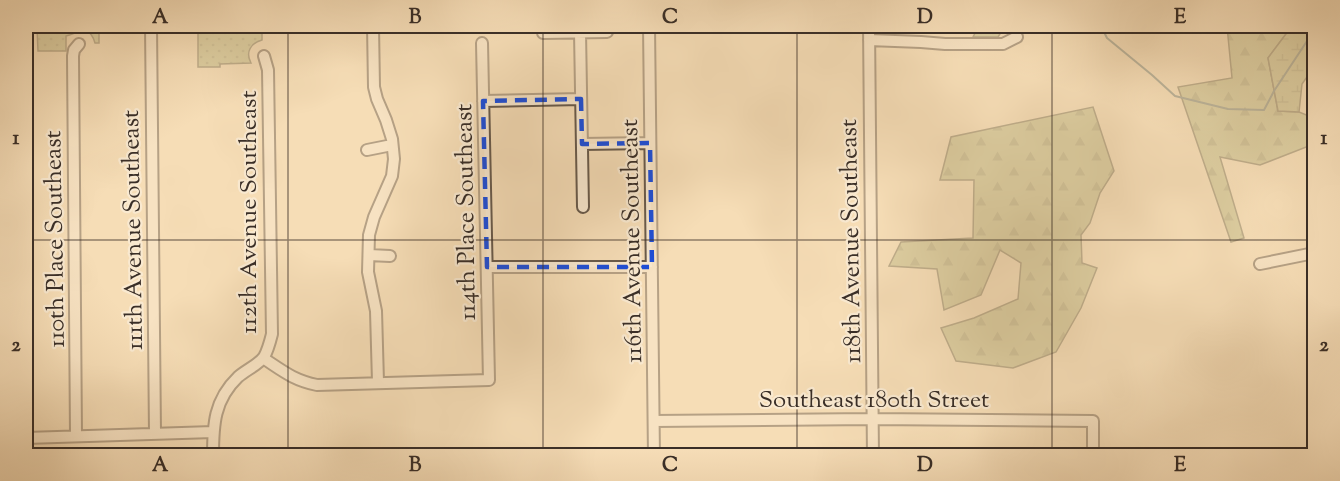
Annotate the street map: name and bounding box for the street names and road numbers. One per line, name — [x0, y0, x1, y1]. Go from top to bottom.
street label: 112th Avenue Southeast — [233, 90, 267, 334]
street label: 114th Place Southeast — [448, 103, 486, 321]
street label: 111th Avenue Southeast — [115, 109, 153, 350]
street label: 116th Avenue Southeast — [614, 119, 652, 363]
street label: 118th Avenue Southeast — [833, 119, 871, 363]
street label: 110th Place Southeast — [37, 130, 75, 348]
street label: Southeast 180th Street — [759, 384, 989, 418]

